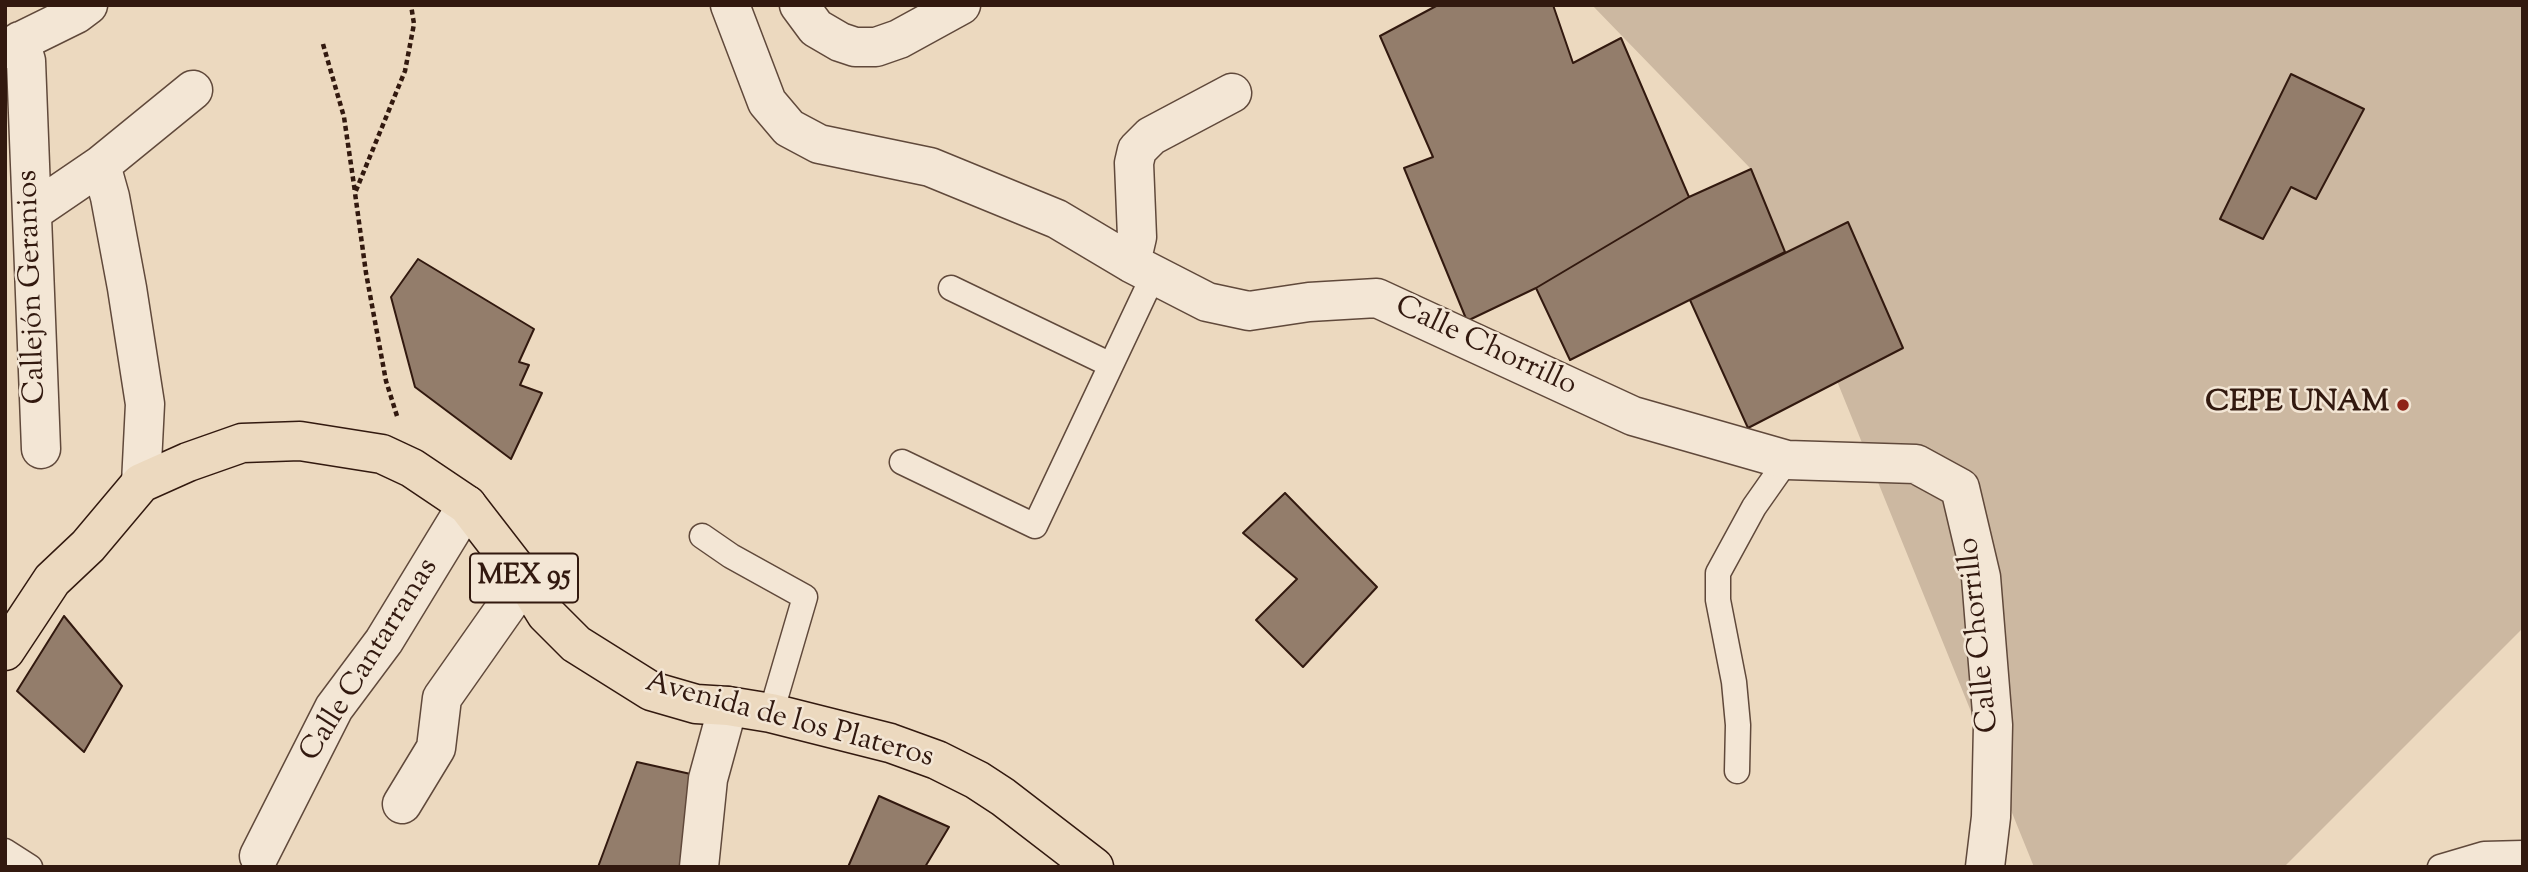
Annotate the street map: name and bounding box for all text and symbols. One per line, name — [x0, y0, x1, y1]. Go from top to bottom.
street label: Callejón Geranios — [12, 169, 56, 405]
street label: Calle Chorrillo — [1388, 290, 1582, 406]
place label: CEPE UNAM — [2205, 387, 2389, 423]
marker: CEPE UNAM — [2395, 397, 2411, 413]
street label: Calle Chorrillo — [1953, 536, 2009, 734]
street label: Calle Cantarranas — [294, 553, 448, 769]
road number: MEX 95 — [470, 554, 578, 602]
street label: Avenida de los Plateros — [641, 666, 937, 778]

